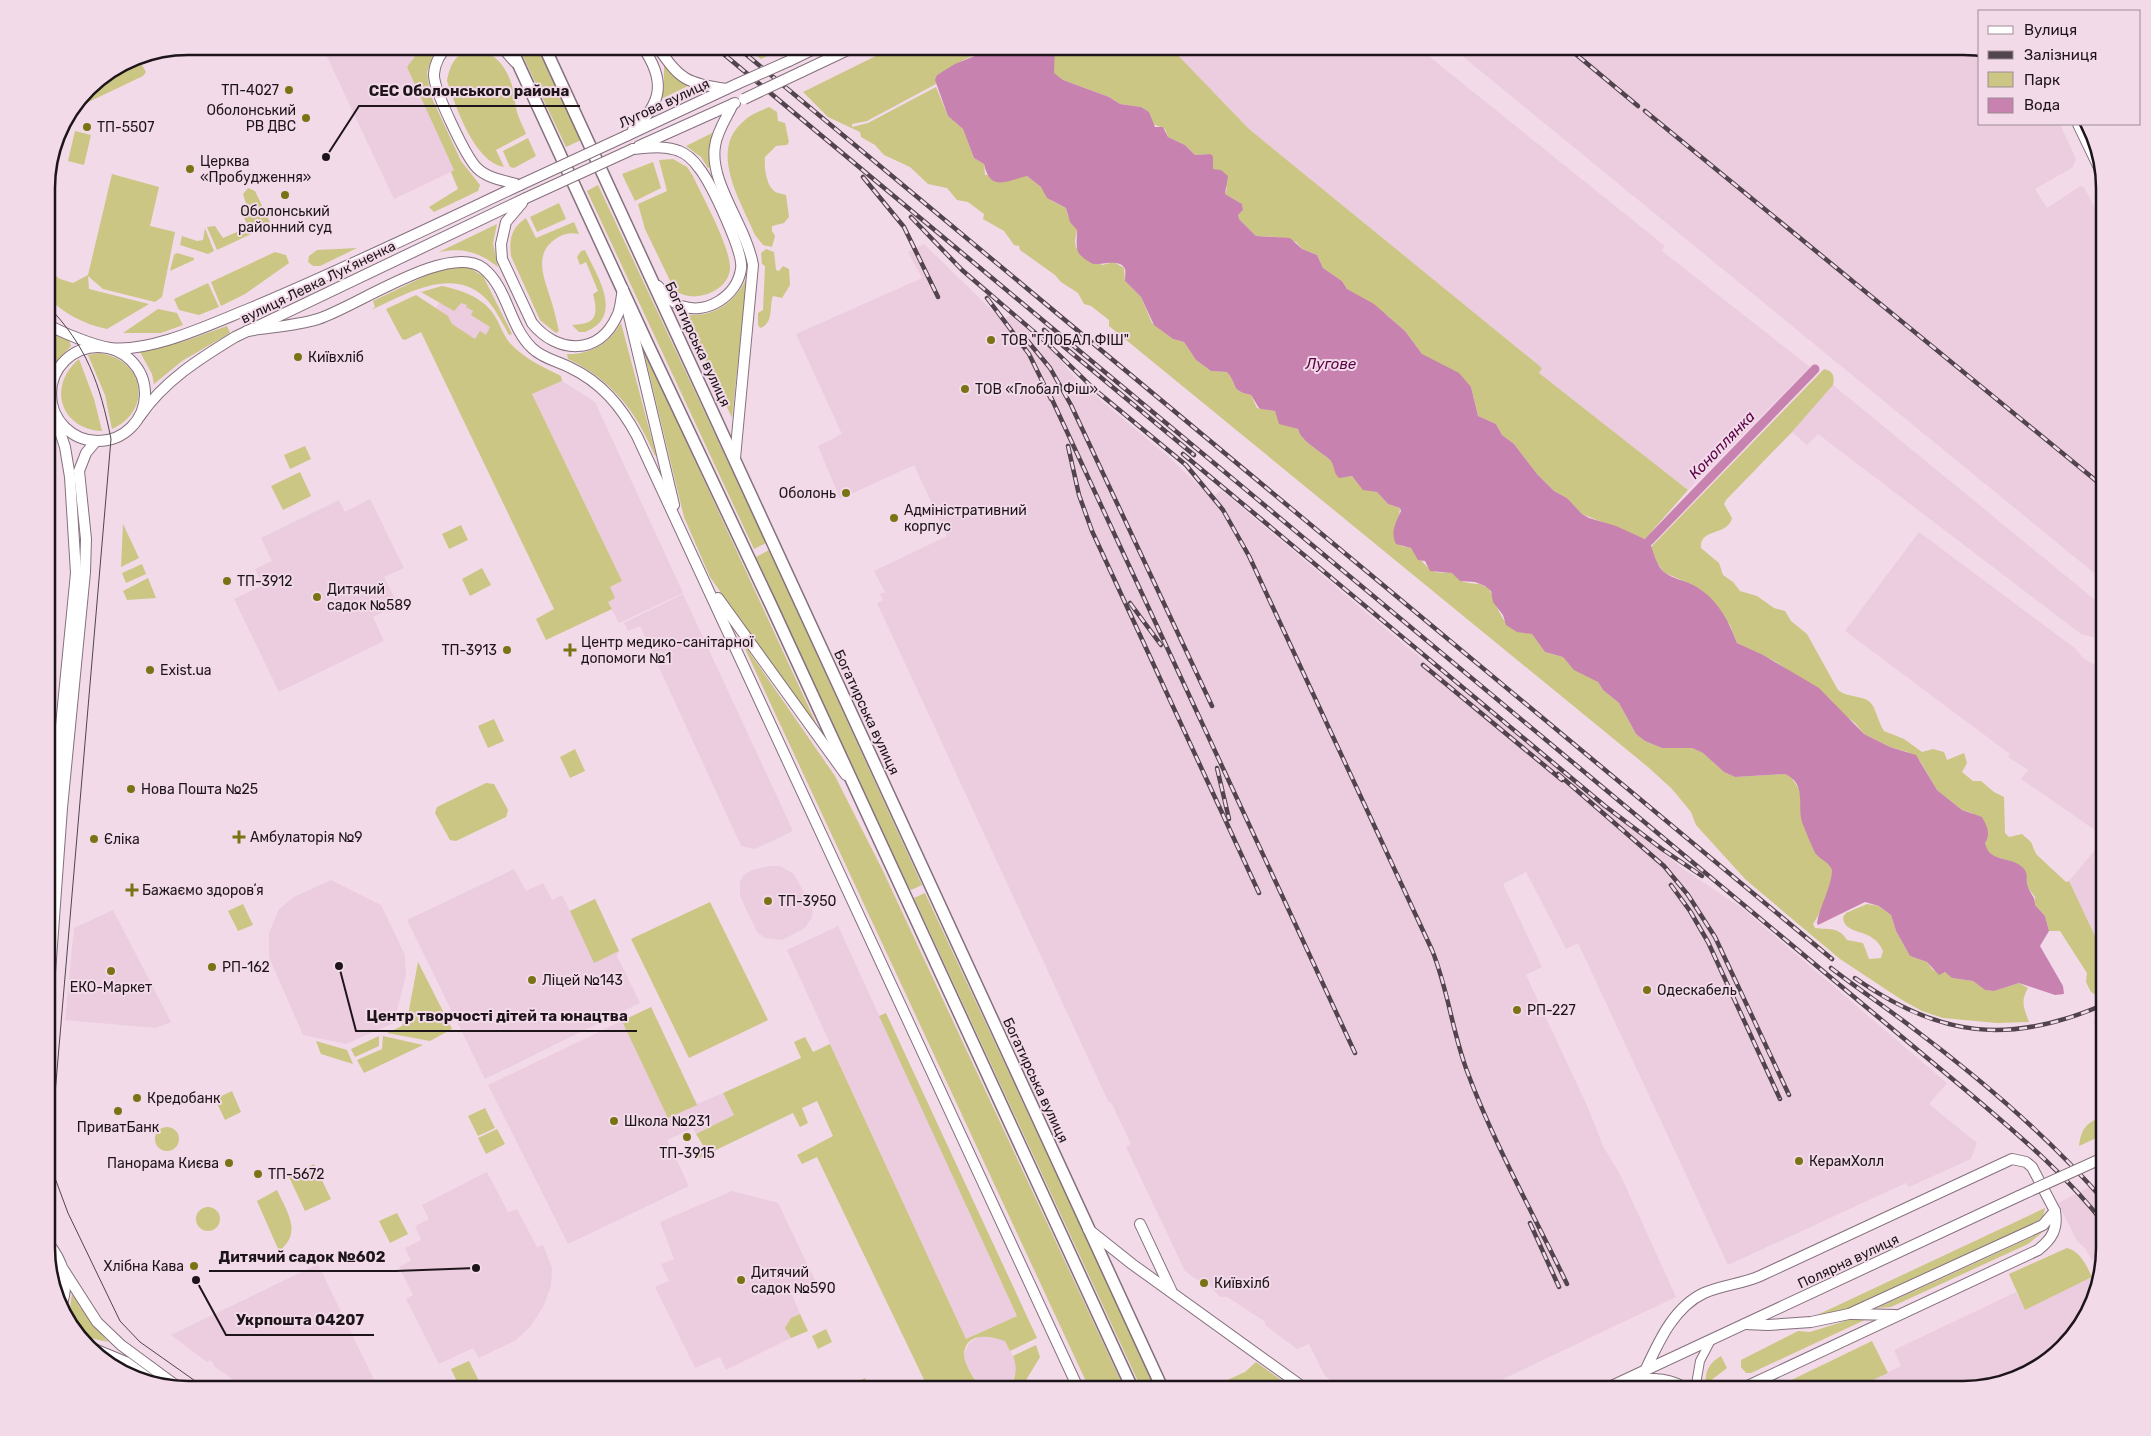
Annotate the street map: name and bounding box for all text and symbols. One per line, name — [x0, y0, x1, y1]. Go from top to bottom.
legend — [1978, 10, 2141, 125]
text: Вулиця — [2024, 21, 2077, 39]
text: Залізниця — [2024, 46, 2097, 64]
text: Парк — [2024, 71, 2060, 89]
street label: Лугова вулиця — [616, 75, 712, 132]
callout: СЕС Оболонського района — [359, 76, 580, 106]
place label: ТП-4027 — [221, 82, 279, 99]
text: СЕС Оболонського района — [369, 82, 569, 100]
marker: ТП-4027 — [283, 84, 295, 96]
text: Вода — [2024, 96, 2060, 114]
place label: Оболонський РВ ДВС — [207, 102, 296, 135]
marker: Оболонський РВ ДВС — [300, 112, 312, 124]
place label: ТП-5507 — [97, 119, 154, 136]
marker: ТП-5507 — [81, 121, 93, 133]
place label: Церква «Пробудження» — [200, 153, 311, 186]
marker: Церква «Пробудження» — [184, 163, 196, 175]
marker: Оболонський районний суд — [279, 189, 291, 201]
place label: Оболонський районний суд — [238, 203, 332, 236]
street label: вулиця Левка Лукʼяненка — [238, 237, 398, 327]
street label: Богатирська вулиця — [661, 279, 734, 410]
place label: ТОВ "ГЛОБАЛ ФІШ" — [1001, 332, 1129, 349]
marker: ТОВ "ГЛОБАЛ ФІШ" — [985, 334, 997, 346]
place label: Київхліб — [308, 349, 364, 366]
marker: Київхліб — [292, 351, 304, 363]
water label: Лугове — [1305, 355, 1357, 373]
place label: ТОВ «Глобал Фіш» — [975, 381, 1098, 398]
marker: ТОВ «Глобал Фіш» — [959, 383, 971, 395]
water label: Коноплянка — [1685, 407, 1759, 483]
place label: Оболонь — [779, 485, 836, 502]
marker: Оболонь — [840, 487, 852, 499]
place label: Адміністративний корпус — [904, 502, 1027, 535]
marker: Адміністративний корпус — [888, 512, 900, 524]
place label: ТП-3912 — [237, 573, 292, 590]
marker: ТП-3912 — [221, 575, 233, 587]
place label: Дитячий садок №589 — [327, 581, 412, 614]
marker: Дитячий садок №589 — [311, 591, 323, 603]
place label: Центр медико-санітарної допомоги №1 — [581, 634, 754, 667]
place label: ТП-3913 — [441, 642, 497, 659]
marker: Центр медико-санітарної допомоги №1 — [563, 643, 577, 657]
marker: ТП-3913 — [501, 644, 513, 656]
street label: Богатирська вулиця — [830, 647, 903, 778]
place label: Exist.ua — [160, 662, 212, 679]
marker: Exist.ua — [144, 664, 156, 676]
place label: Нова Пошта №25 — [141, 781, 258, 798]
marker: Нова Пошта №25 — [125, 783, 137, 795]
place label: Амбулаторія №9 — [250, 829, 363, 846]
marker: Амбулаторія №9 — [232, 830, 246, 844]
place label: Єліка — [104, 831, 140, 848]
marker: Єліка — [88, 833, 100, 845]
place label: Бажаємо здоровʼя — [142, 882, 264, 899]
marker: Бажаємо здоровʼя — [126, 884, 138, 896]
place label: ТП-3950 — [778, 893, 837, 910]
marker: ТП-3950 — [762, 895, 774, 907]
place label: РП-162 — [222, 959, 270, 976]
marker: РП-162 — [206, 961, 218, 973]
marker: ЕКО-Маркет — [105, 965, 117, 977]
place label: Ліцей №143 — [542, 972, 623, 989]
marker: Ліцей №143 — [526, 974, 538, 986]
place label: ЕКО-Маркет — [70, 979, 152, 996]
place label: Одескабель — [1657, 982, 1737, 999]
marker: Одескабель — [1641, 984, 1653, 996]
callout: Центр творчості дітей та юнацтва — [356, 1001, 637, 1031]
place label: РП-227 — [1527, 1002, 1576, 1019]
marker: РП-227 — [1511, 1004, 1523, 1016]
text: Центр творчості дітей та юнацтва — [366, 1007, 628, 1025]
street label: Богатирська вулиця — [999, 1015, 1072, 1146]
place label: Кредобанк — [147, 1090, 221, 1107]
marker: Кредобанк — [131, 1092, 143, 1104]
marker: ПриватБанк — [112, 1105, 124, 1117]
place label: Школа №231 — [624, 1113, 710, 1130]
marker: Школа №231 — [608, 1115, 620, 1127]
place label: ПриватБанк — [77, 1119, 160, 1136]
marker: ТП-3915 — [681, 1131, 693, 1143]
place label: ТП-3915 — [659, 1145, 715, 1162]
place label: КерамХолл — [1809, 1153, 1884, 1170]
place label: Панорама Києва — [107, 1155, 219, 1172]
marker: КерамХолл — [1793, 1155, 1805, 1167]
marker: Панорама Києва — [223, 1157, 235, 1169]
place label: ТП-5672 — [268, 1166, 324, 1183]
marker: ТП-5672 — [252, 1168, 264, 1180]
street label: Полярна вулиця — [1795, 1231, 1902, 1292]
callout: Дитячий садок №602 — [209, 1241, 396, 1271]
text: Дитячий садок №602 — [218, 1248, 386, 1266]
place label: Хлібна Кава — [104, 1258, 184, 1275]
marker: Хлібна Кава — [188, 1260, 200, 1272]
place label: Дитячий садок №590 — [751, 1264, 836, 1297]
marker: Дитячий садок №590 — [735, 1274, 747, 1286]
place label: Київхілб — [1214, 1275, 1270, 1292]
marker: Київхілб — [1198, 1277, 1210, 1289]
callout: Укрпошта 04207 — [226, 1305, 374, 1335]
text: Укрпошта 04207 — [236, 1311, 364, 1329]

